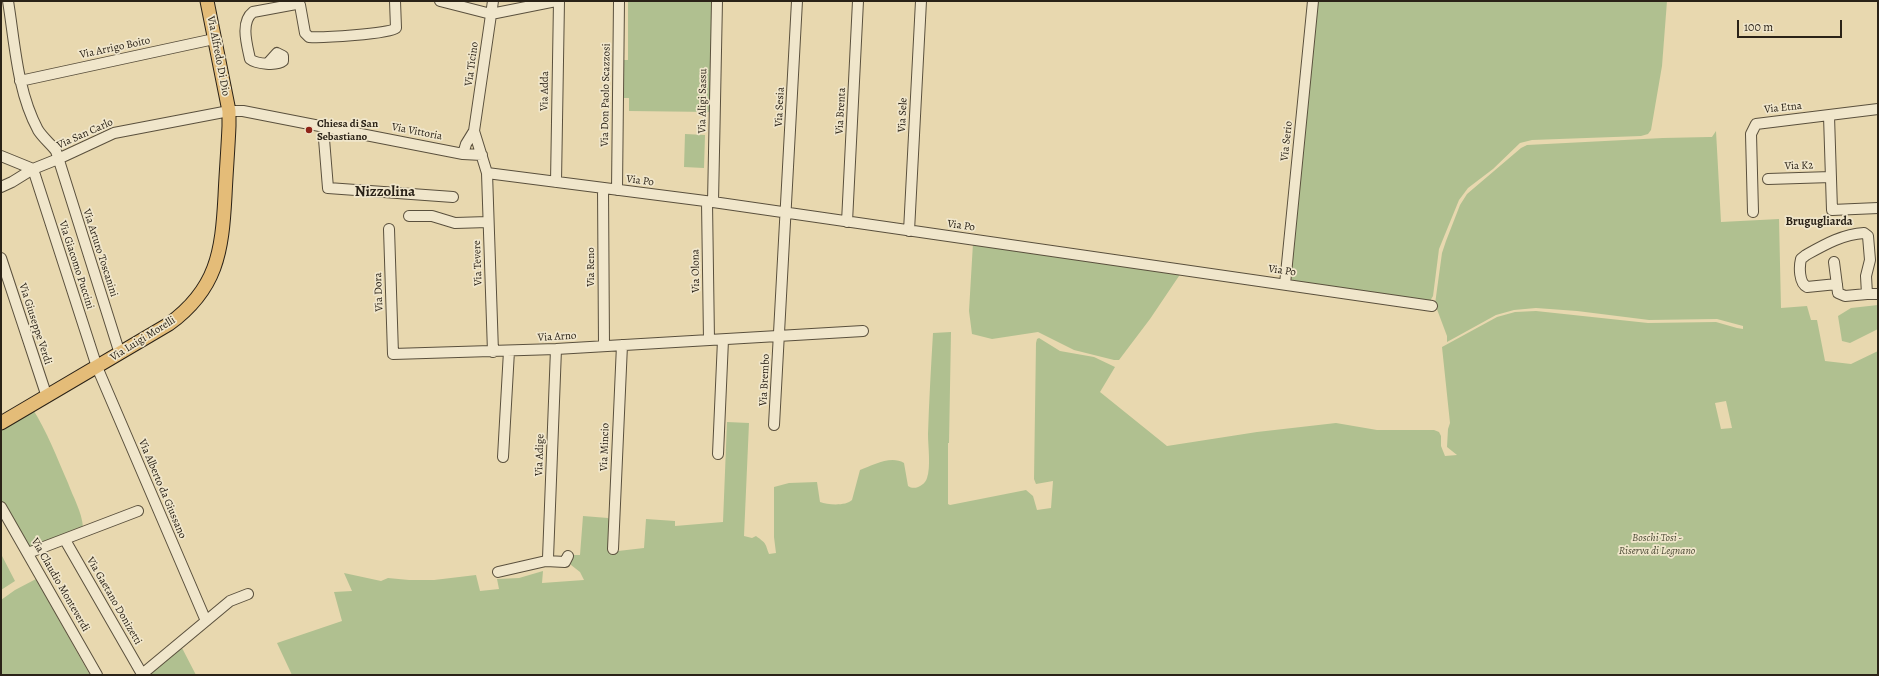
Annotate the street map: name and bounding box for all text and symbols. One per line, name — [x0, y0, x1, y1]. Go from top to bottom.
scale bar — [1739, 12, 1844, 38]
street label: Via Alfredo Di Dio — [204, 15, 232, 97]
text: 100 m — [1744, 19, 1773, 35]
street label: Via Arrigo Boito — [79, 34, 151, 62]
street label: Via Ticino — [462, 41, 482, 87]
street label: Via Don Paolo Scazzosi — [598, 43, 614, 147]
street label: Via Aligi Sassu — [696, 68, 710, 134]
street label: Via Adda — [538, 71, 552, 111]
street label: Via Sesia — [772, 87, 788, 127]
street label: Via Brenta — [833, 87, 849, 135]
street label: Via Sele — [895, 97, 911, 133]
street label: Via Etna — [1763, 99, 1803, 117]
street label: Via San Carlo — [55, 116, 115, 152]
place label: Chiesa di San Sebastiano — [317, 117, 378, 143]
street label: Via Serio — [1278, 120, 1296, 162]
street label: Via Vittoria — [391, 121, 443, 143]
marker: Chiesa di San Sebastiano — [304, 125, 314, 135]
street label: Via K2 — [1784, 159, 1814, 173]
street label: Via Po — [625, 173, 655, 189]
district label: Nizzolina — [355, 183, 415, 201]
street label: Via Arturo Toscanini — [80, 207, 120, 299]
district label: Brugugliarda — [1785, 215, 1853, 229]
street label: Via Po — [946, 218, 976, 234]
street label: Via Giacomo Puccini — [55, 219, 97, 311]
street label: Via Tevere — [471, 240, 485, 286]
street label: Via Reno — [584, 247, 598, 287]
street label: Via Olona — [689, 249, 703, 293]
street label: Via Po — [1267, 263, 1297, 279]
street label: Via Dora — [372, 272, 386, 312]
street label: Via Giuseppe Verdi — [16, 282, 54, 366]
street label: Via Luigi Morelli — [108, 314, 178, 364]
street label: Via Arno — [537, 329, 577, 345]
street label: Via Brembo — [757, 353, 773, 407]
street label: Via Mincio — [598, 423, 612, 471]
street label: Via Adige — [533, 434, 547, 476]
street label: Via Alberto da Giussano — [135, 437, 189, 541]
park label: Boschi Tosi - Riserva di Legnano — [1619, 531, 1695, 557]
street label: Via Claudio Monteverdi — [28, 536, 92, 634]
street label: Via Gaetano Donizetti — [84, 555, 144, 647]

